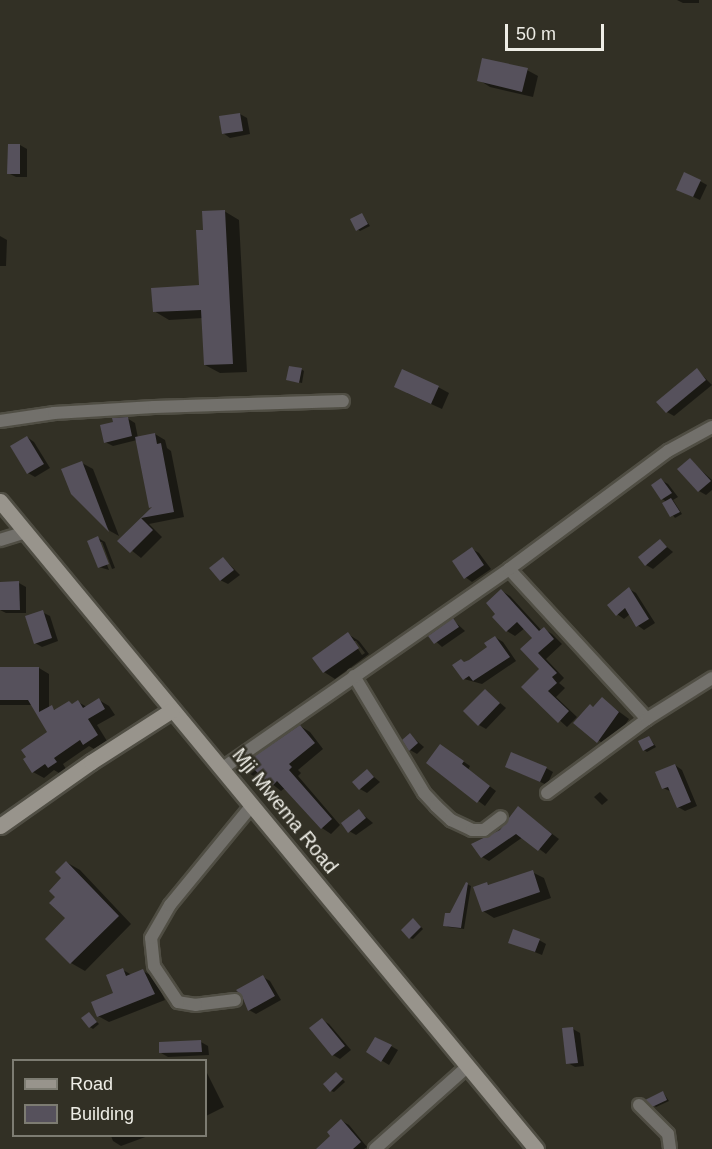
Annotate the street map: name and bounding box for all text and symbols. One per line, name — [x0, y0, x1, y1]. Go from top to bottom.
scale bar — [508, 12, 607, 50]
text: 50 m — [516, 24, 556, 44]
street label: Mji Mwema Road — [227, 743, 343, 879]
legend — [12, 1059, 207, 1137]
text: Road — [70, 1074, 113, 1094]
text: Building — [70, 1104, 134, 1124]

